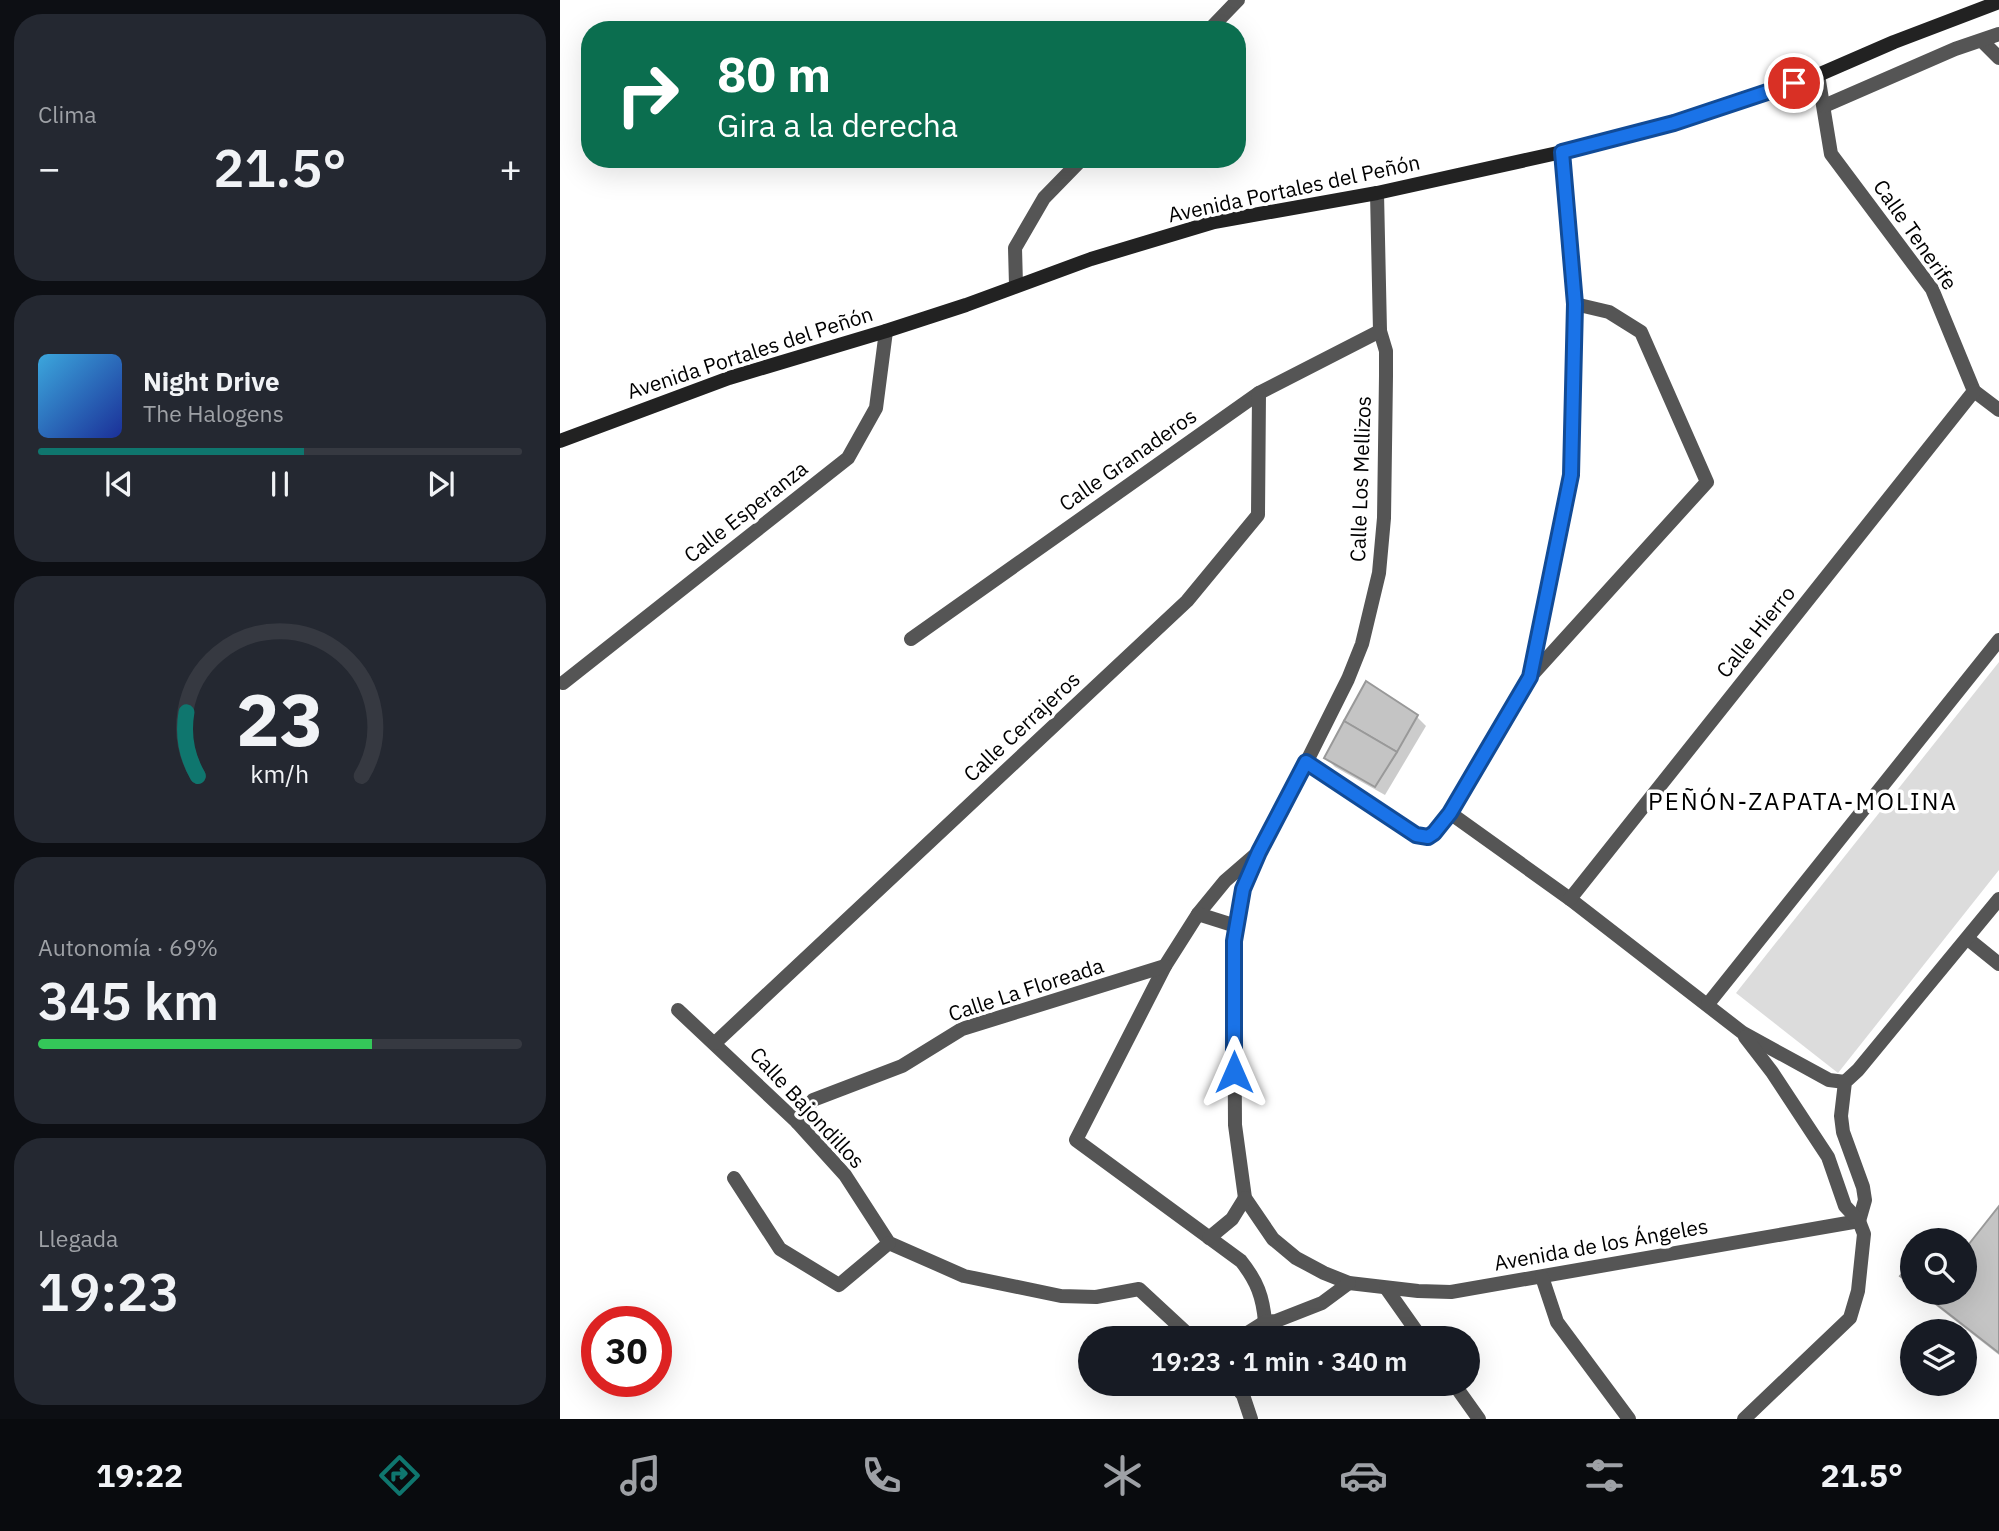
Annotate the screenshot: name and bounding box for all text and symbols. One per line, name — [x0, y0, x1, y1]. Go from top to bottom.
text: 80 m — [717, 42, 831, 105]
icon: right — [602, 49, 693, 140]
pin — [1764, 53, 1824, 113]
icon: arrive — [1775, 64, 1813, 102]
text: Clima — [38, 99, 97, 129]
text: Gira a la derecha — [717, 104, 958, 146]
text: 21.5° — [213, 134, 347, 201]
text: − — [38, 143, 61, 192]
text: + — [499, 143, 522, 192]
street label: Avenida Portales del Peñón — [1165, 148, 1422, 228]
street label: Calle Tenerife — [1867, 174, 1964, 295]
street label: Avenida Portales del Peñón — [623, 299, 876, 405]
text: Night Drive — [143, 364, 280, 398]
street label: Calle Los Mellizos — [1343, 396, 1377, 562]
text: The Halogens — [143, 398, 284, 428]
street label: Calle Granaderos — [1053, 401, 1202, 517]
street label: Calle Esperanza — [678, 454, 813, 568]
icon: previous — [100, 465, 138, 503]
icon: pause — [261, 465, 299, 503]
icon: next — [422, 465, 460, 503]
street label: Calle Hierro — [1709, 580, 1801, 683]
street label: Calle Cerrajeros — [957, 665, 1086, 788]
text: 23 — [236, 671, 324, 766]
text: km/h — [251, 756, 309, 789]
district label: PEÑÓN-ZAPATA-MOLINA — [1648, 785, 1958, 817]
text: Autonomía · 69% — [38, 932, 218, 962]
street label: Calle La Floreada — [944, 951, 1107, 1027]
text: 345 km — [38, 967, 219, 1034]
position arrow — [1197, 1035, 1271, 1109]
street label: Calle Bajondillos — [744, 1040, 871, 1174]
street label: Avenida de los Ángeles — [1492, 1211, 1710, 1277]
text: Llegada — [38, 1223, 118, 1253]
map controls — [1900, 1228, 1977, 1396]
button: search — [1900, 1228, 1977, 1305]
text: 19:23 — [38, 1258, 179, 1325]
speed limit sign: 30 — [581, 1306, 672, 1397]
button: layers — [1900, 1319, 1977, 1396]
text: 19:23 · 1 min · 340 m — [1151, 1344, 1407, 1378]
icon: directions — [375, 1451, 424, 1500]
icon: music — [616, 1451, 665, 1500]
icon: phone — [857, 1451, 906, 1500]
icon: climate — [1098, 1451, 1147, 1500]
icon: car — [1339, 1451, 1388, 1500]
icon: filters — [1580, 1451, 1629, 1500]
text: 19:22 — [96, 1454, 183, 1496]
text: 21.5° — [1820, 1454, 1903, 1496]

